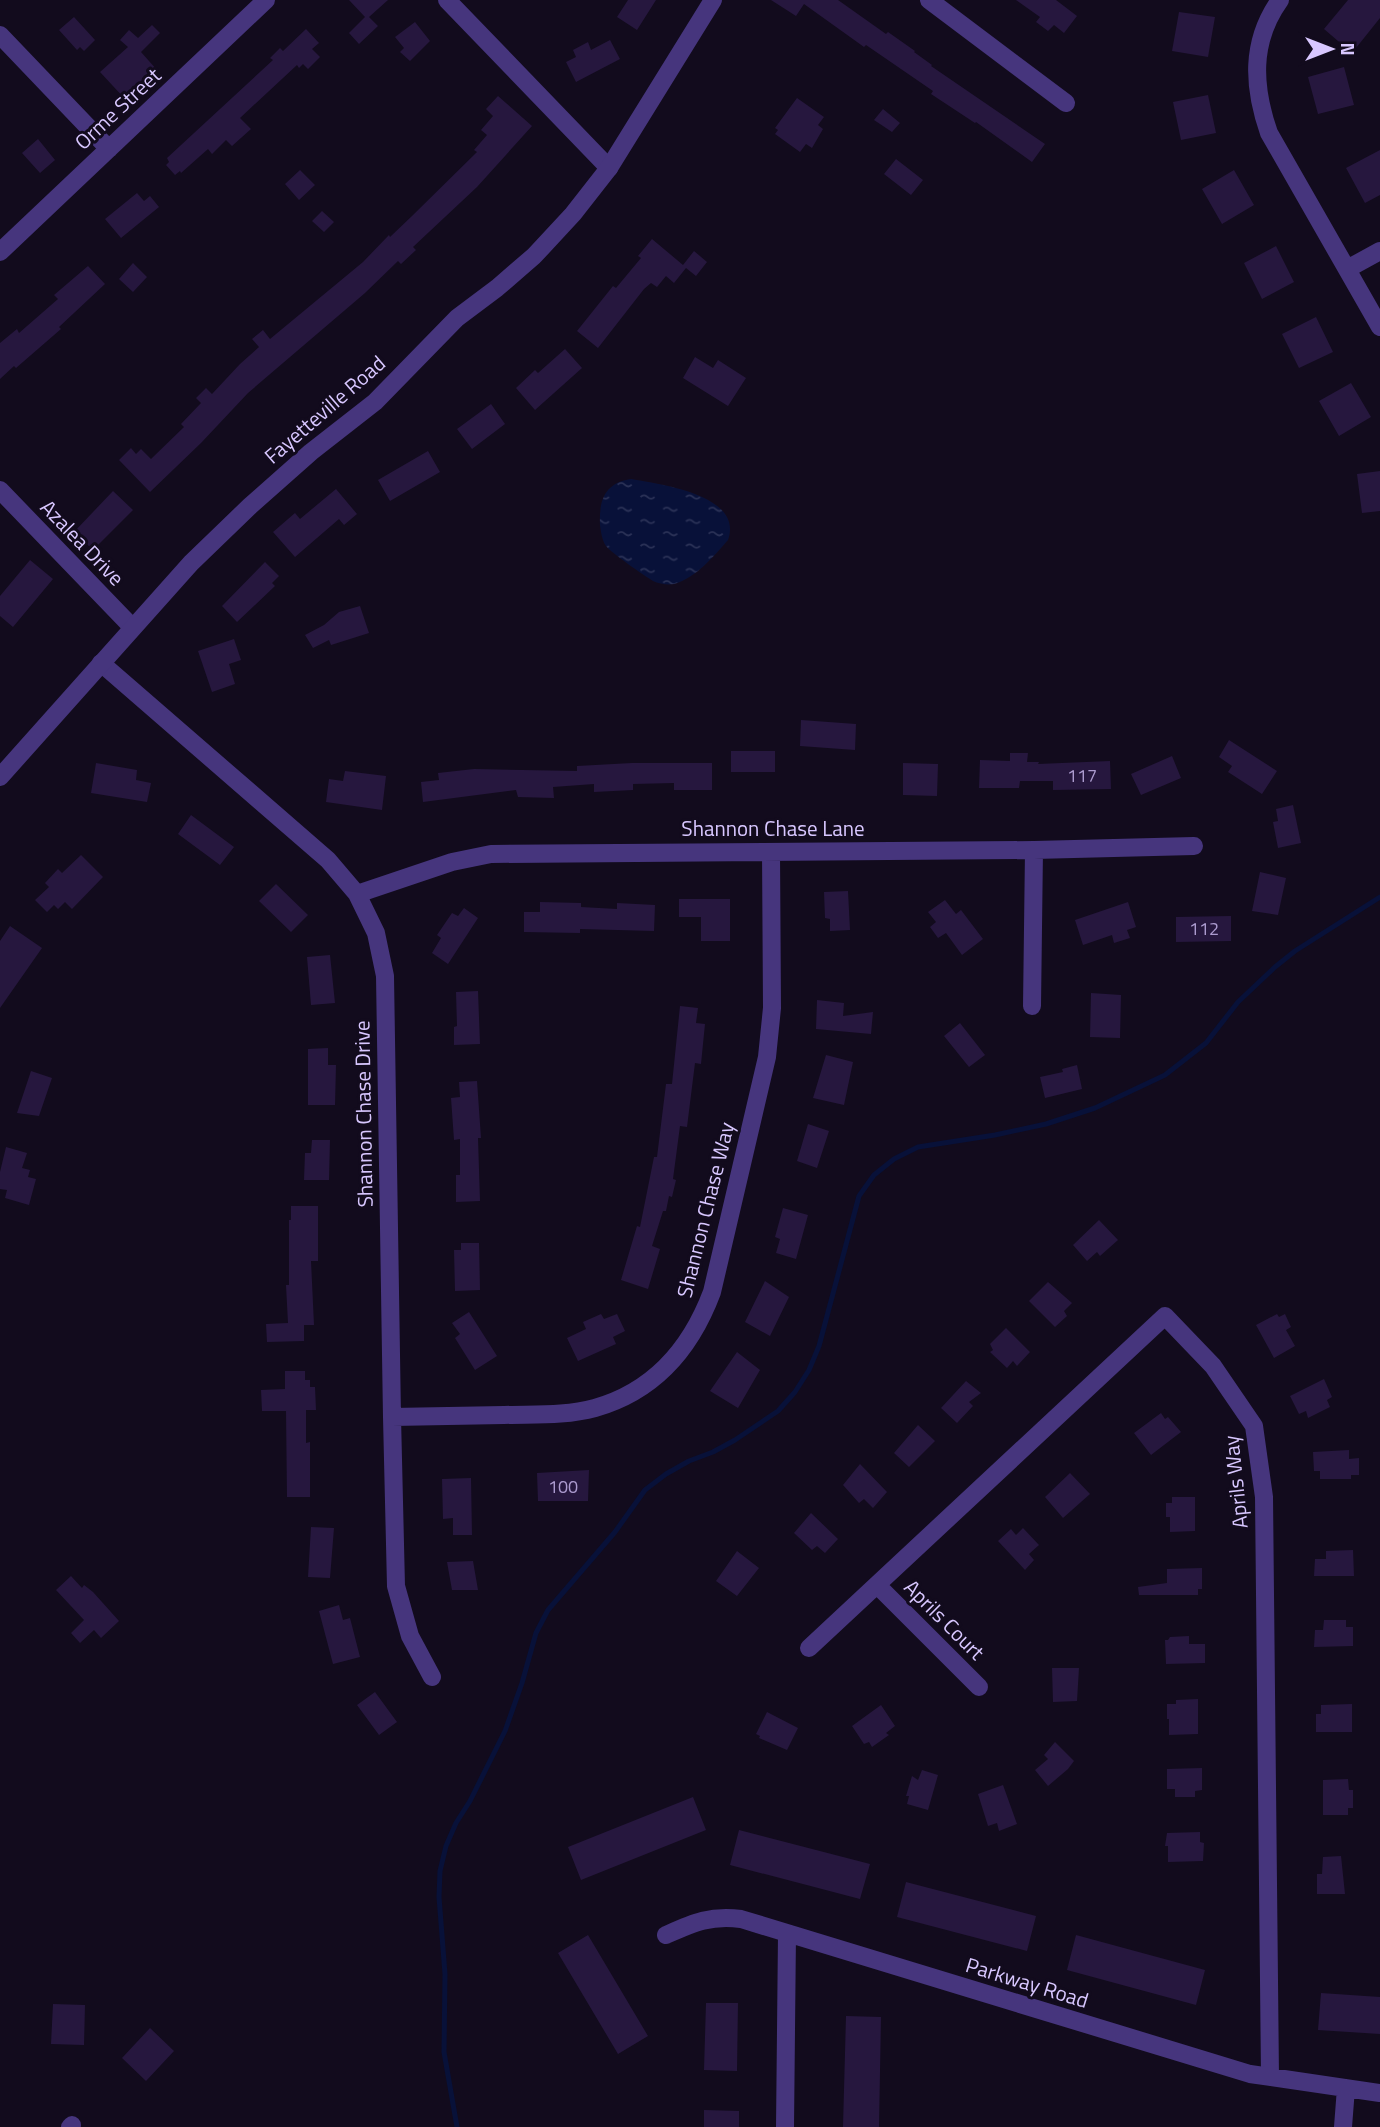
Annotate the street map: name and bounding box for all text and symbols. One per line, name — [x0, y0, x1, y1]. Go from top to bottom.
north arrow — [1296, 14, 1366, 84]
text: N — [1334, 42, 1363, 56]
street label: Orme Street — [67, 59, 168, 157]
street label: Fayetteville Road — [257, 347, 392, 471]
street label: Azalea Drive — [33, 492, 132, 593]
house number: 117 — [1067, 762, 1097, 789]
street label: Shannon Chase Lane — [681, 812, 865, 844]
house number: 112 — [1189, 915, 1219, 942]
street label: Shannon Chase Drive — [345, 1020, 381, 1208]
street label: Shannon Chase Way — [668, 1119, 742, 1301]
street label: Aprils Way — [1214, 1434, 1256, 1530]
house number: 100 — [548, 1473, 578, 1500]
street label: Aprils Court — [897, 1572, 993, 1667]
street label: Parkway Road — [962, 1948, 1093, 2016]

